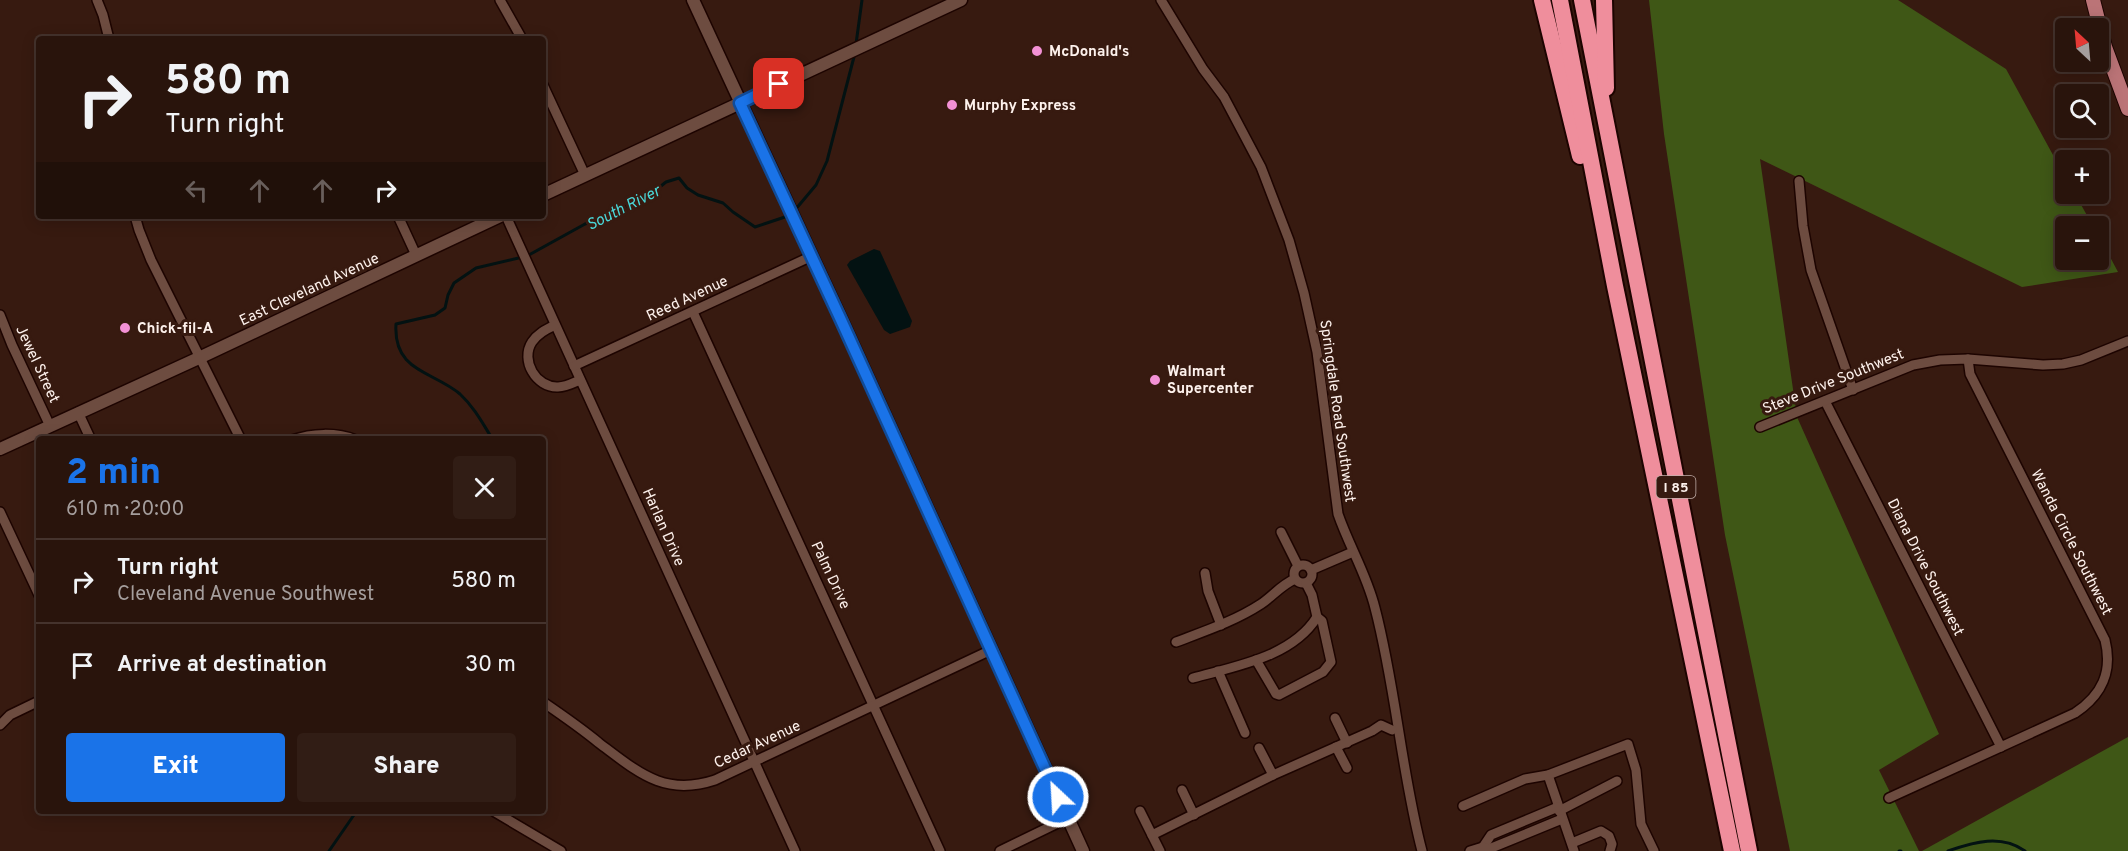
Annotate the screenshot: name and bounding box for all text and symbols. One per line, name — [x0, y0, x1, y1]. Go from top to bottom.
north arrow — [2055, 18, 2109, 72]
map controls — [2055, 18, 2109, 270]
place label: McDonald's — [1049, 43, 1129, 62]
marker: McDonald's — [1030, 44, 1044, 58]
text: 580 m — [165, 56, 291, 109]
pin — [753, 58, 804, 109]
icon: right — [66, 60, 144, 138]
icon: arrive — [762, 67, 795, 100]
button: search — [2055, 84, 2109, 138]
place label: Murphy Express — [964, 97, 1076, 116]
marker: Murphy Express — [945, 98, 959, 112]
text: Turn right — [165, 108, 284, 142]
button: + — [2055, 150, 2109, 204]
icon: left — [180, 174, 213, 207]
icon: ahead — [243, 174, 276, 207]
icon: ahead — [306, 174, 339, 207]
icon: right — [369, 174, 402, 207]
water label: South River — [584, 181, 666, 236]
button: − — [2055, 216, 2109, 270]
street label: East Cleveland Avenue — [237, 250, 383, 331]
street label: Reed Avenue — [644, 272, 731, 327]
street label: Springdale Road Southwest — [1314, 319, 1359, 504]
place label: Chick-fil-A — [137, 320, 213, 339]
marker: Chick-fil-A — [118, 321, 132, 335]
street label: Jewel Street — [10, 323, 63, 406]
street label: Steve Drive Southwest — [1760, 345, 1907, 419]
place label: Walmart Supercenter — [1167, 363, 1254, 399]
marker: Walmart Supercenter — [1148, 373, 1162, 387]
text: 2 min — [66, 451, 161, 497]
button: close — [453, 456, 516, 519]
street label: Wanda Circle Southwest — [2026, 467, 2116, 619]
road number: I 85 — [1656, 476, 1696, 498]
street label: Harlan Drive — [637, 486, 688, 570]
street label: Diana Drive Southwest — [1882, 496, 1967, 639]
text: 610 m · 20:00 — [66, 497, 184, 523]
street label: Palm Drive — [806, 539, 854, 613]
text: Turn right — [117, 555, 219, 582]
icon: right — [66, 565, 99, 598]
text: 580 m — [451, 568, 516, 595]
text: Cleveland Avenue Southwest — [117, 582, 374, 608]
icon: arrive — [66, 649, 99, 682]
text: Arrive at destination — [117, 652, 327, 679]
text: 30 m — [465, 652, 516, 679]
street label: Cedar Avenue — [711, 717, 804, 774]
button: Exit — [66, 733, 285, 802]
button: Share — [297, 733, 516, 802]
position arrow — [1026, 765, 1090, 829]

